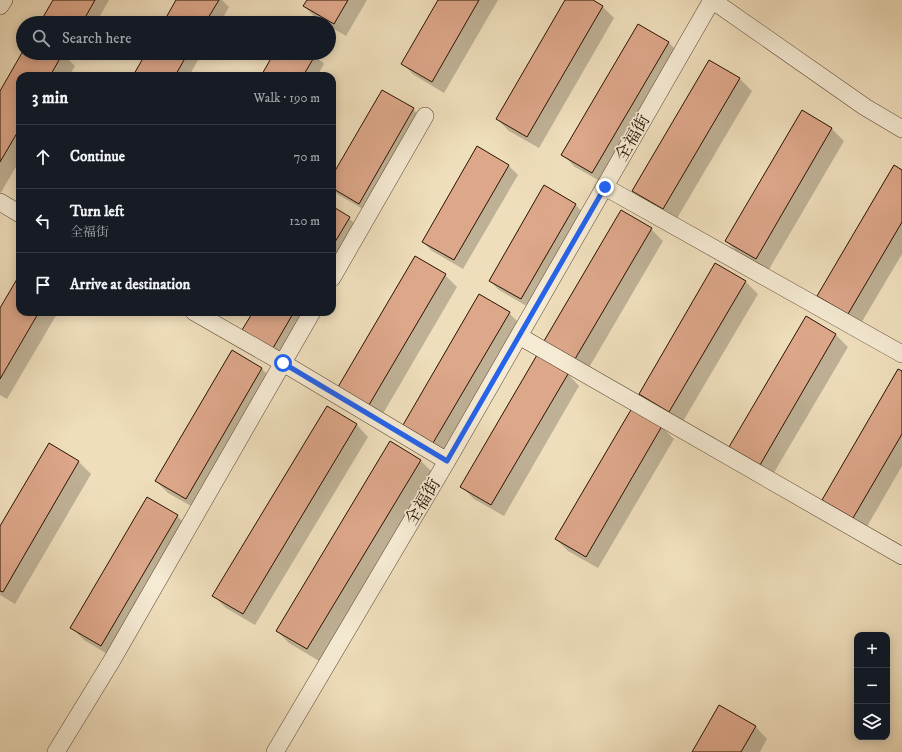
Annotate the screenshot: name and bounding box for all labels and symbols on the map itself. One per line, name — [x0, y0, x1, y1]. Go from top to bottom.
street label: 全福街 — [611, 110, 655, 166]
route end — [596, 178, 614, 196]
route start — [274, 354, 292, 372]
street label: 全福街 — [400, 474, 446, 530]

